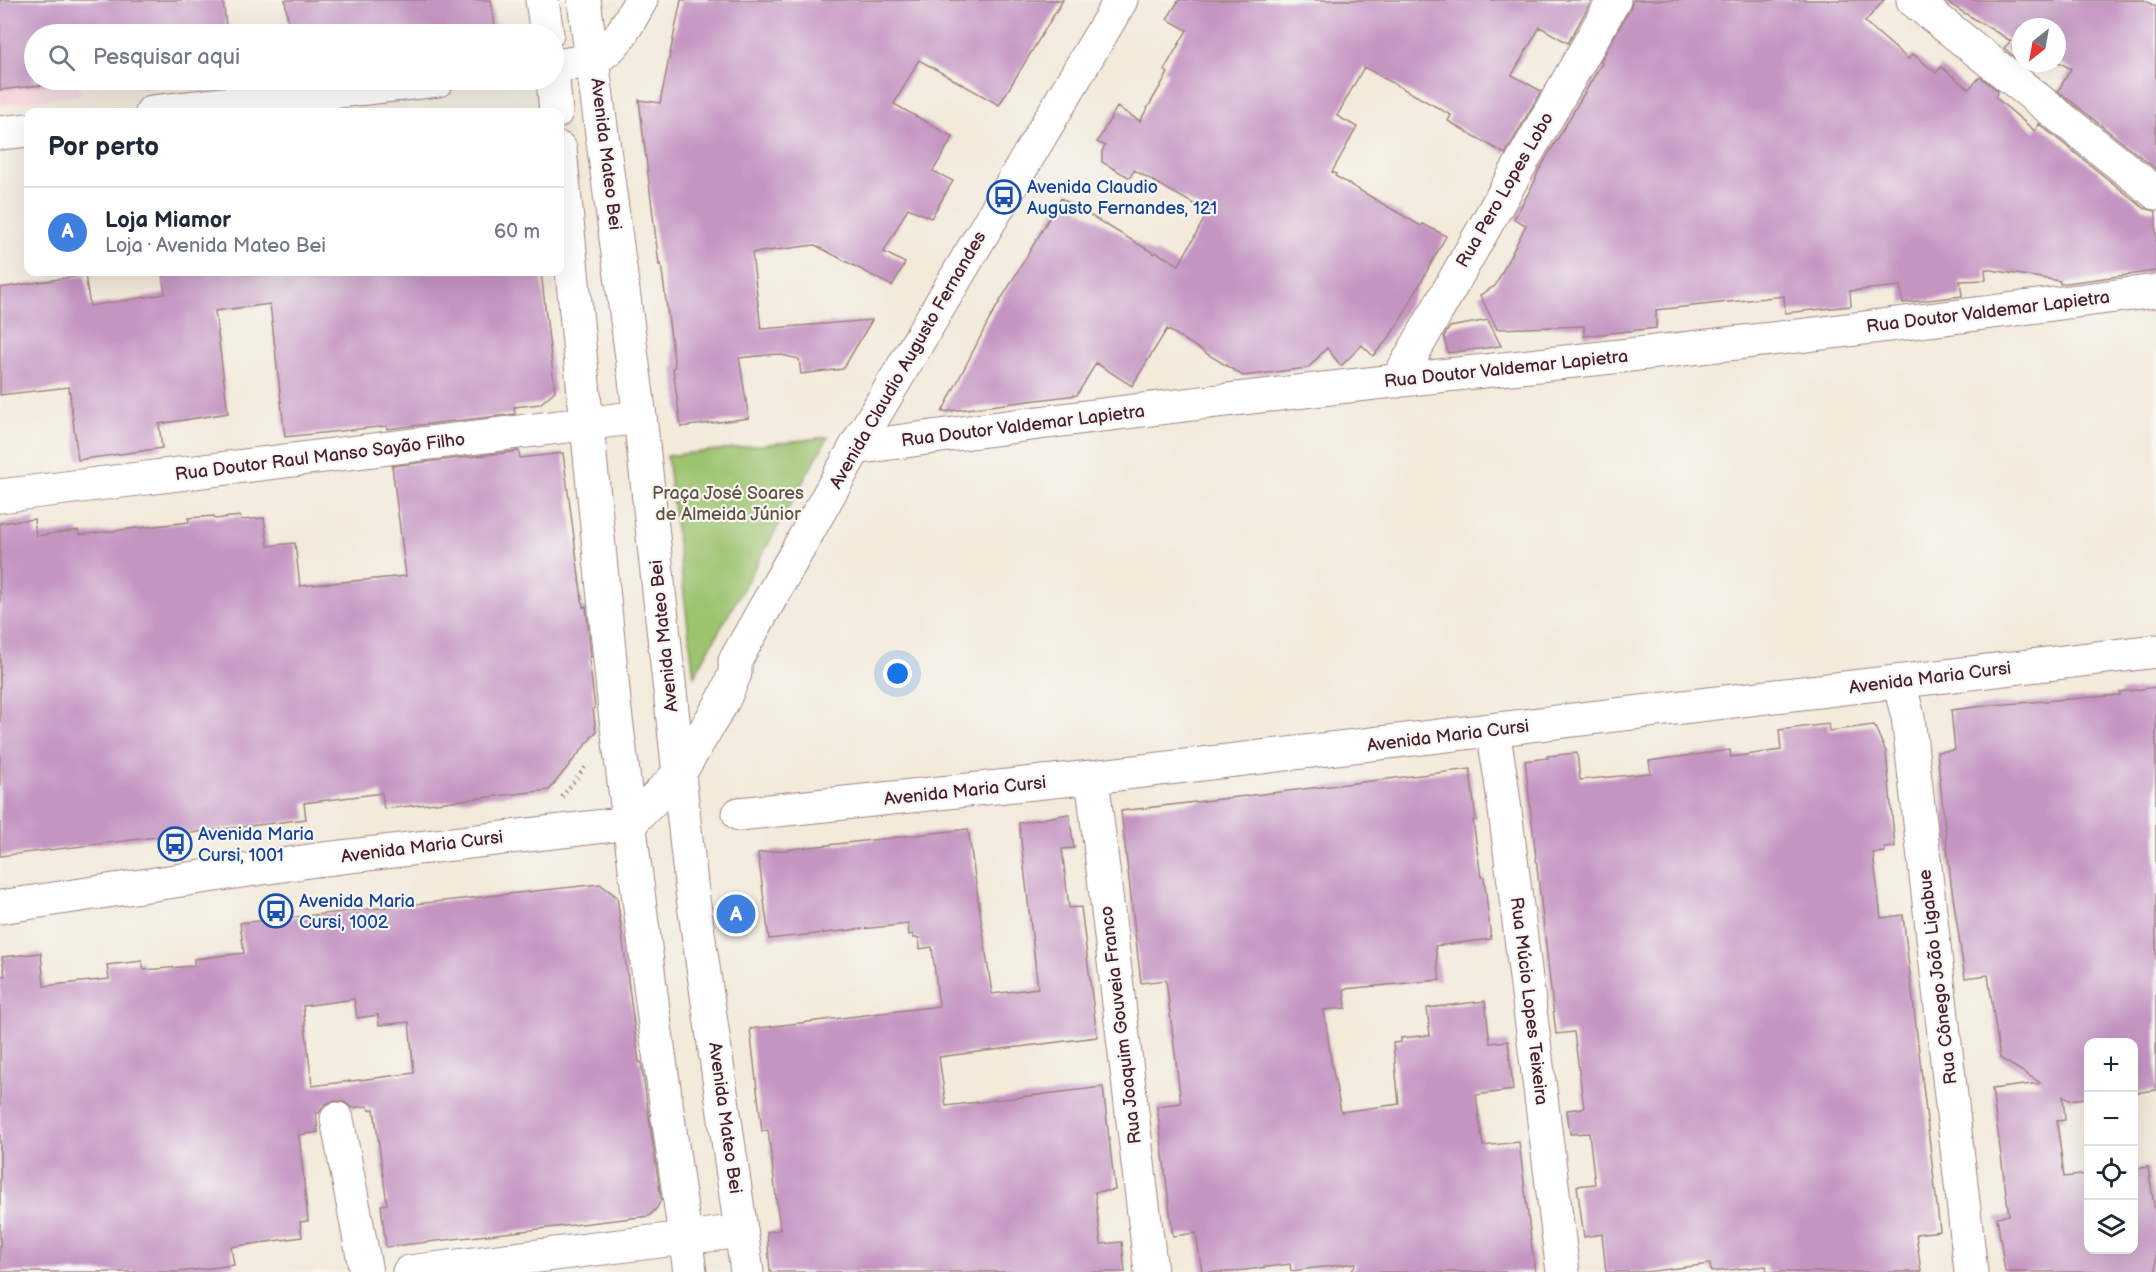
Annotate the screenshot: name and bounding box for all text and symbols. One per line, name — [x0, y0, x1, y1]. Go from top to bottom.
north arrow — [2012, 18, 2066, 72]
search box — [24, 24, 564, 90]
icon: search — [45, 41, 78, 74]
text: Pesquisar aqui — [93, 44, 240, 71]
street label: Avenida Mateo Bei — [586, 77, 626, 231]
street label: Rua Pero Lopes Lobo — [1452, 109, 1558, 271]
text: Por perto — [48, 132, 159, 163]
place label: Avenida Claudio Augusto Fernandes, 121 — [1027, 177, 1217, 219]
bus stop icon: Avenida Claudio Augusto Fernandes, 121 — [986, 179, 1022, 215]
text: Loja Miamor — [105, 207, 231, 234]
text: A — [61, 220, 74, 244]
text: 60 m — [494, 220, 540, 244]
street label: Avenida Claudio Augusto Fernandes — [825, 227, 991, 493]
text: Loja · Avenida Mateo Bei — [105, 234, 326, 258]
street label: Rua Doutor Valdemar Lapietra — [1865, 287, 2111, 337]
street label: Rua Doutor Valdemar Lapietra — [1383, 346, 1629, 392]
street label: Rua Doutor Valdemar Lapietra — [900, 401, 1146, 451]
street label: Rua Doutor Raul Manso Sayão Filho — [174, 429, 466, 485]
park label: Praça José Soares de Almeida Júnior — [652, 483, 804, 525]
street label: Avenida Mateo Bei — [646, 559, 682, 713]
street label: Avenida Maria Cursi — [1848, 658, 2012, 698]
your location — [883, 659, 912, 688]
street label: Avenida Maria Cursi — [1366, 716, 1530, 756]
street label: Avenida Maria Cursi — [883, 772, 1047, 810]
place label: Avenida Maria Cursi, 1001 — [198, 824, 314, 866]
bus stop icon: Avenida Maria Cursi, 1001 — [157, 826, 193, 862]
street label: Avenida Maria Cursi — [340, 827, 504, 867]
street label: Rua Cônego João Ligabue — [1914, 868, 1962, 1086]
place label: Avenida Maria Cursi, 1002 — [299, 891, 415, 933]
pin: A — [716, 892, 756, 936]
bus stop icon: Avenida Maria Cursi, 1002 — [258, 893, 294, 929]
street label: Rua Múcio Lopes Teixeira — [1506, 896, 1552, 1106]
street label: Rua Joaquim Gouveia Franco — [1096, 905, 1146, 1145]
map controls — [2084, 1038, 2138, 1254]
button: + — [2084, 1038, 2138, 1092]
street label: Avenida Mateo Bei — [704, 1041, 746, 1195]
button: − — [2084, 1092, 2138, 1146]
button: locate — [2084, 1146, 2138, 1200]
button: layers — [2084, 1200, 2138, 1254]

